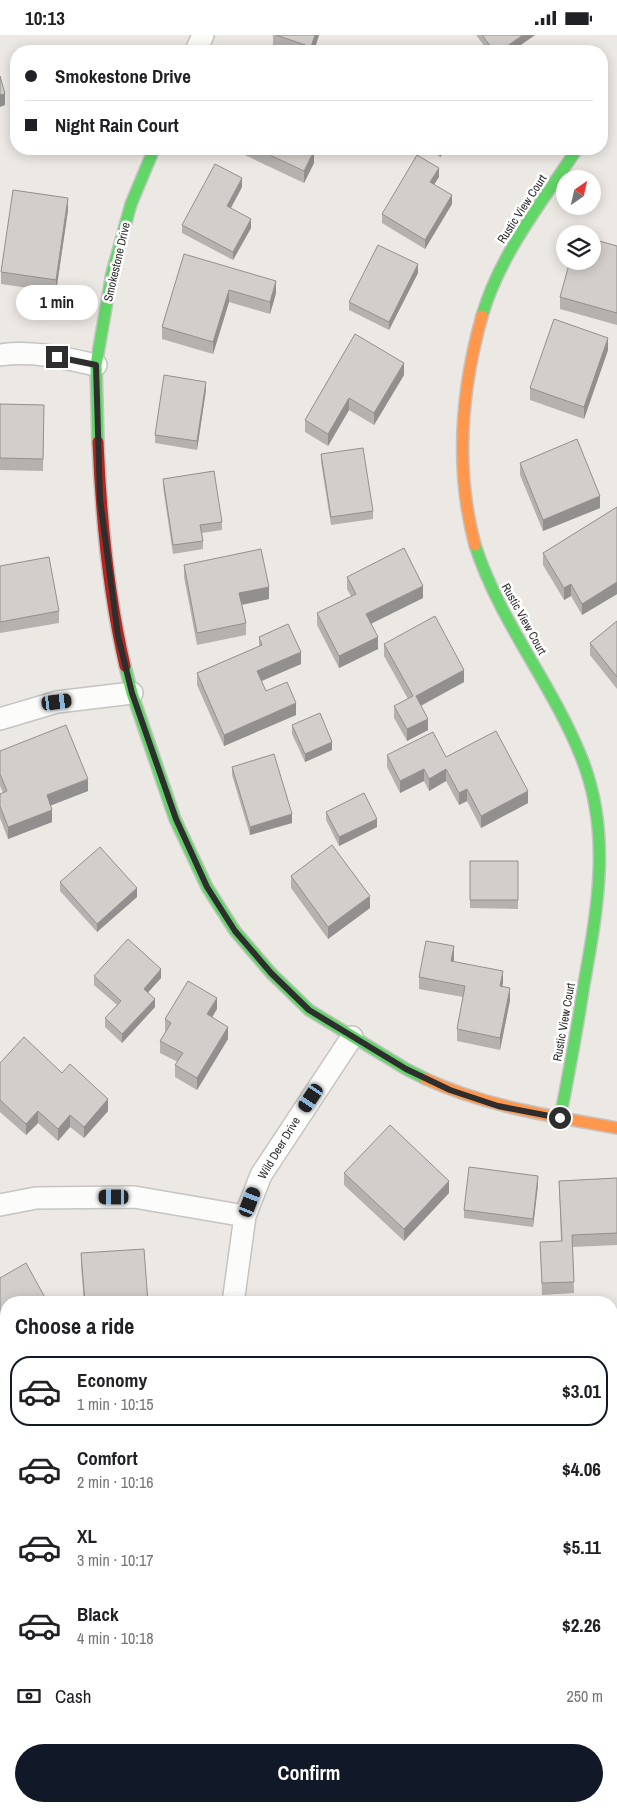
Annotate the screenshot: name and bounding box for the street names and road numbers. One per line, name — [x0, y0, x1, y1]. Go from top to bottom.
street label: Rustic View Court — [494, 171, 550, 247]
street label: Smokestone Drive — [100, 221, 134, 303]
street label: Rustic View Court — [498, 581, 550, 658]
street label: Rustic View Court — [549, 981, 579, 1062]
street label: Wild Deer Drive — [254, 1114, 304, 1182]

